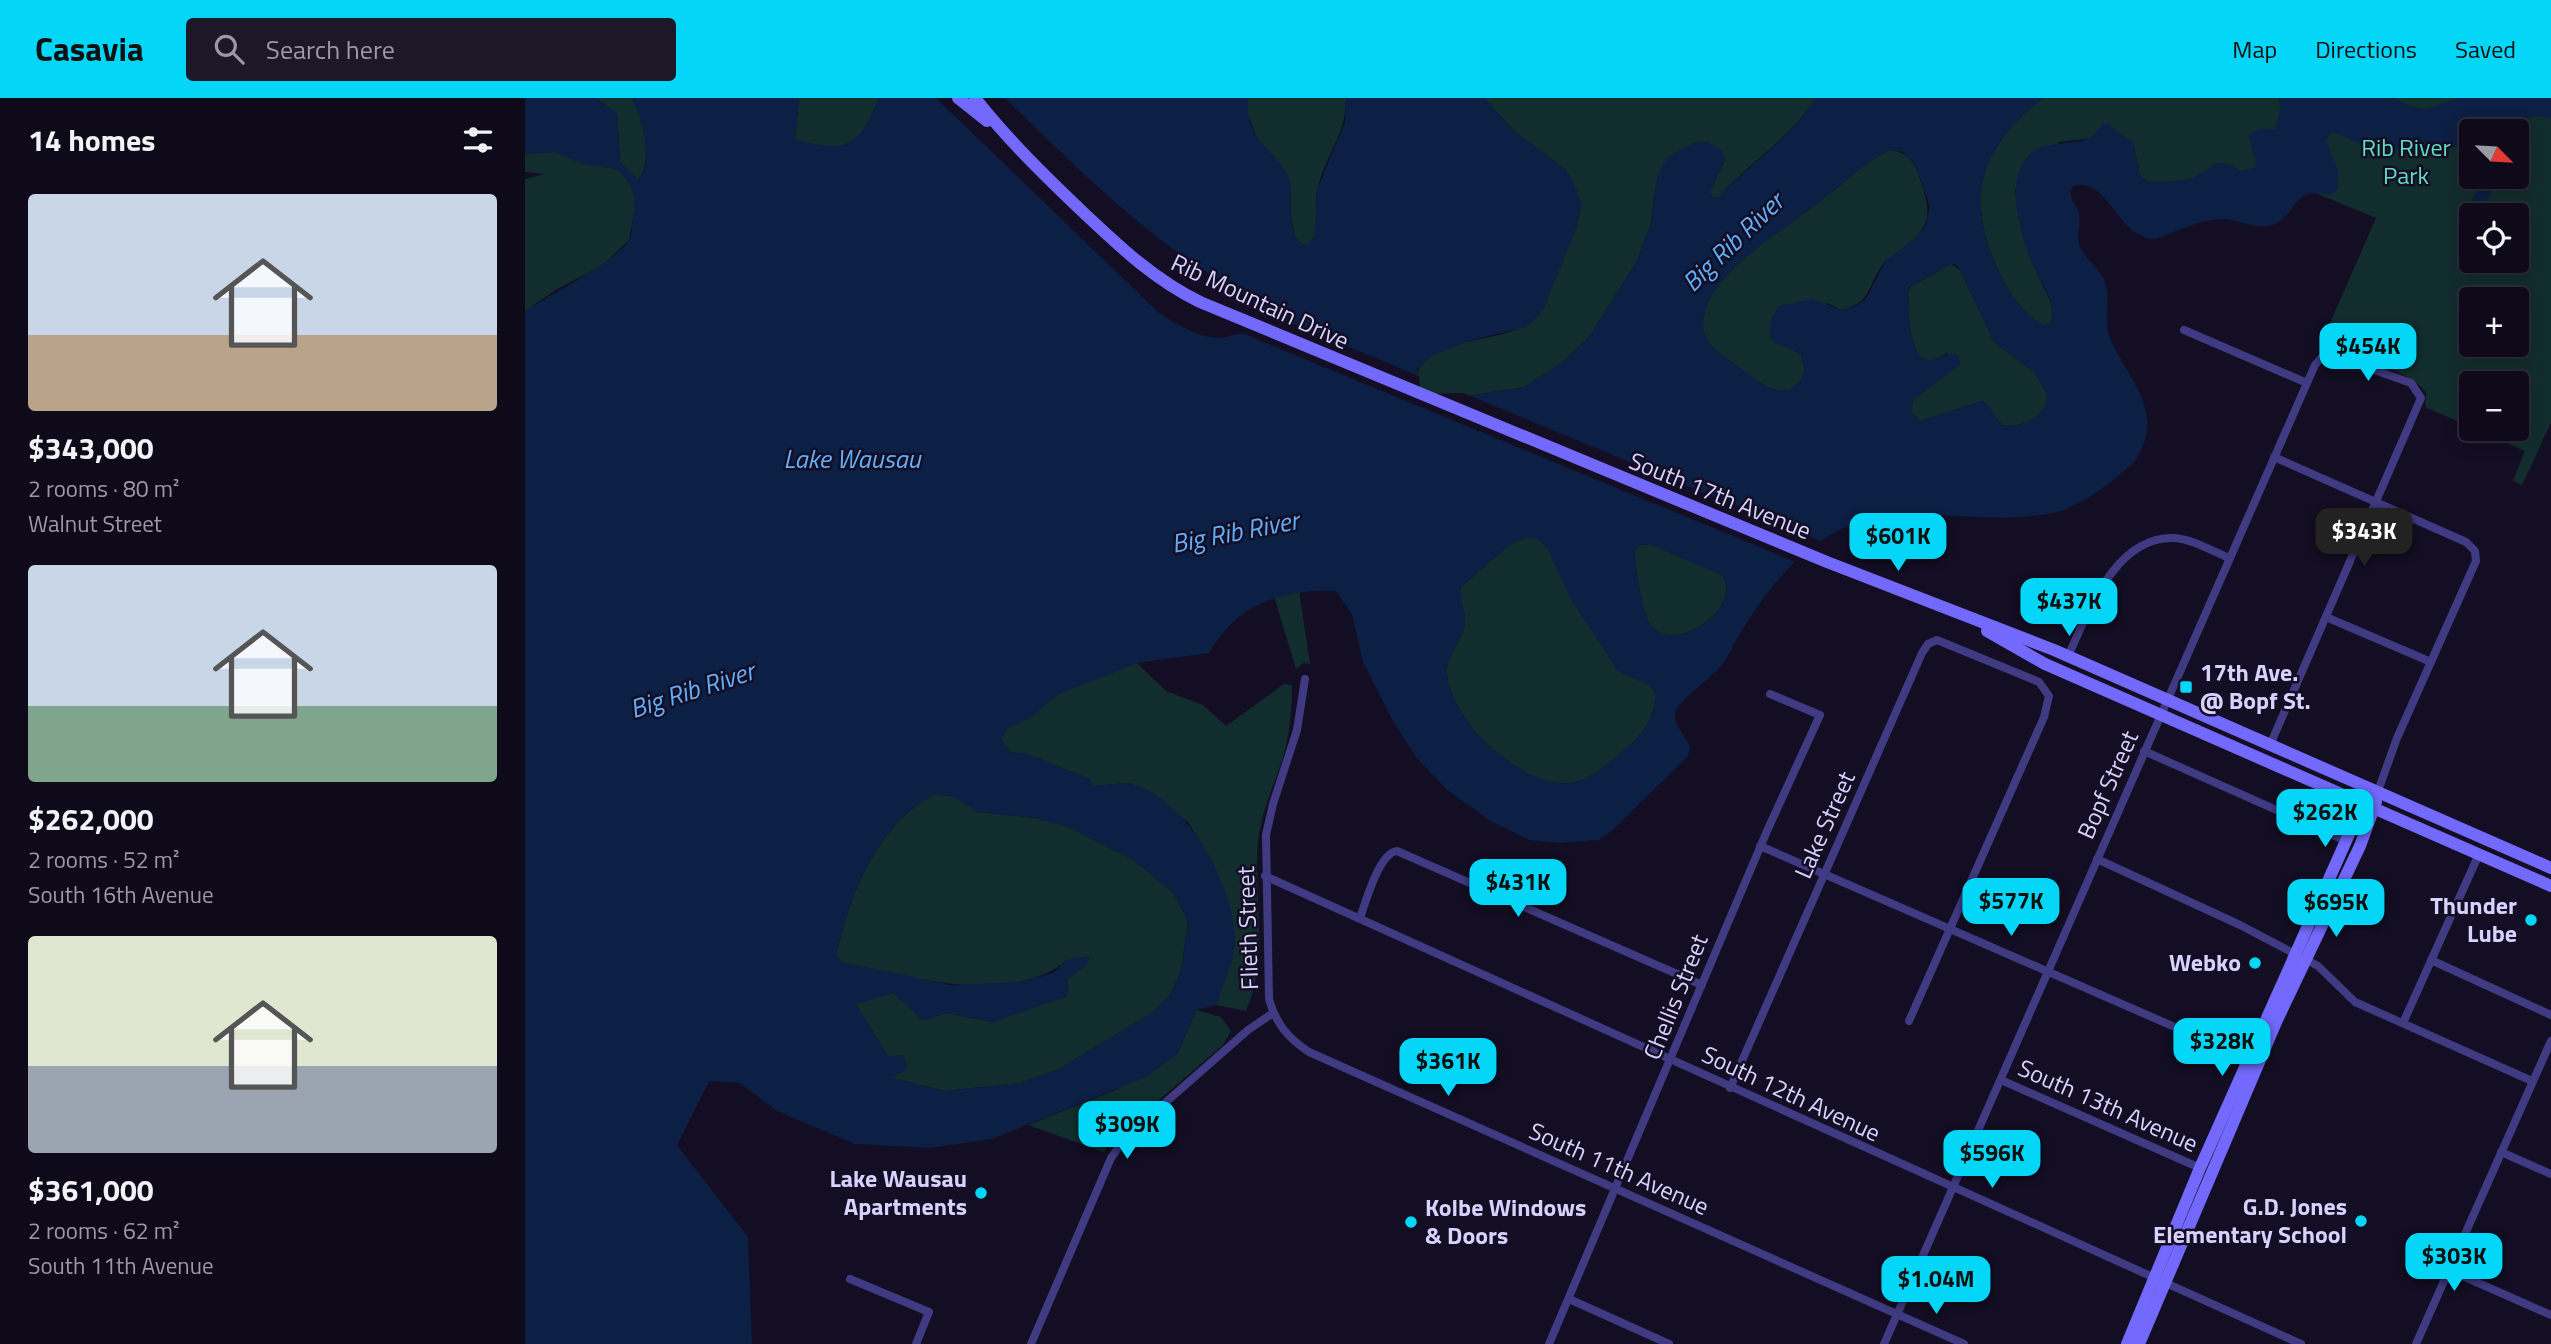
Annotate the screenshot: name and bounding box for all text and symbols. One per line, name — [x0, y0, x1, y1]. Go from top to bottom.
search box — [186, 18, 676, 81]
text: Casavia — [35, 24, 144, 74]
icon: search — [210, 30, 248, 68]
text: Search here — [266, 30, 395, 69]
text: Map — [2232, 31, 2277, 67]
text: Directions — [2315, 31, 2417, 67]
text: Saved — [2455, 31, 2516, 67]
text: 14 homes — [28, 117, 155, 163]
north arrow — [2459, 119, 2529, 189]
map controls — [2459, 119, 2529, 441]
icon: filters — [459, 121, 497, 159]
park label: Rib River Park — [2361, 129, 2451, 193]
water label: Big Rib River — [1673, 181, 1794, 300]
button: locate — [2459, 203, 2529, 273]
icon: home — [200, 240, 326, 366]
street label: Rib Mountain Drive — [1166, 244, 1355, 358]
button: + — [2459, 287, 2529, 357]
pin: $454K — [2319, 324, 2417, 383]
text: $454K — [2335, 328, 2401, 363]
button: − — [2459, 371, 2529, 441]
text: $343,000 — [28, 425, 154, 471]
water label: Lake Wausau — [784, 439, 923, 478]
street label: South 17th Avenue — [1624, 442, 1817, 548]
text: 2 rooms · 80 m² — [28, 471, 179, 506]
water label: Big Rib River — [1168, 500, 1305, 563]
text: Walnut Street — [28, 506, 162, 541]
pin: $343K — [2315, 508, 2413, 568]
text: $343K — [2331, 513, 2397, 548]
pin: $601K — [1849, 514, 1947, 573]
text: $601K — [1865, 518, 1931, 553]
pin: $437K — [2020, 578, 2118, 638]
text: $437K — [2036, 583, 2102, 618]
icon: home — [200, 611, 326, 737]
water label: Big Rib River — [625, 650, 762, 728]
place label: 17th Ave. @ Bopf St. — [2200, 654, 2311, 718]
marker: 17th Ave. @ Bopf St. — [2178, 679, 2194, 695]
street label: Bopf Street — [2067, 724, 2147, 845]
street label: Lake Street — [1784, 765, 1864, 884]
pin: $262K — [2276, 790, 2374, 849]
text: $262K — [2292, 794, 2358, 829]
text: $262,000 — [28, 796, 154, 842]
text: 2 rooms · 52 m² — [28, 842, 179, 877]
pin: $431K — [1469, 860, 1567, 919]
text: $431K — [1485, 864, 1551, 899]
street label: Flieth Street — [1227, 865, 1267, 991]
text: South 16th Avenue — [28, 877, 214, 912]
pin: $577K — [1962, 878, 2060, 938]
pin: $695K — [2287, 880, 2385, 939]
text: $577K — [1978, 883, 2044, 918]
text: $695K — [2303, 884, 2369, 919]
place label: Thunder Lube — [2430, 887, 2517, 951]
marker: Thunder Lube — [2523, 912, 2539, 928]
street label: Chellis Street — [1634, 928, 1717, 1065]
place label: Webko — [2169, 944, 2241, 980]
marker: Webko — [2247, 955, 2263, 971]
icon: home — [200, 982, 326, 1108]
pin: $328K — [2173, 1018, 2271, 1078]
text: $328K — [2189, 1023, 2255, 1058]
street label: South 12th Avenue — [1696, 1036, 1887, 1150]
pin: $361K — [1399, 1038, 1497, 1098]
text: $361K — [1415, 1043, 1481, 1078]
street label: South 13th Avenue — [2013, 1049, 2204, 1161]
pin: $309K — [1078, 1102, 1176, 1161]
text: $309K — [1094, 1106, 1160, 1141]
street label: South 11th Avenue — [1524, 1112, 1715, 1224]
pin: $596K — [1943, 1130, 2041, 1190]
text: $596K — [1959, 1135, 2025, 1170]
place label: Lake Wausau Apartments — [829, 1160, 967, 1224]
text: $361,000 — [28, 1167, 154, 1213]
marker: Lake Wausau Apartments — [973, 1185, 989, 1201]
place label: G.D. Jones Elementary School — [2153, 1188, 2347, 1252]
place label: Kolbe Windows & Doors — [1425, 1189, 1586, 1253]
text: 2 rooms · 62 m² — [28, 1213, 179, 1248]
marker: G.D. Jones Elementary School — [2353, 1213, 2369, 1229]
marker: Kolbe Windows & Doors — [1403, 1214, 1419, 1230]
pin: $303K — [2405, 1234, 2503, 1293]
text: $303K — [2421, 1238, 2487, 1273]
text: South 11th Avenue — [28, 1248, 214, 1283]
pin: $1.04M — [1879, 1256, 1993, 1316]
text: $1.04M — [1897, 1261, 1975, 1296]

